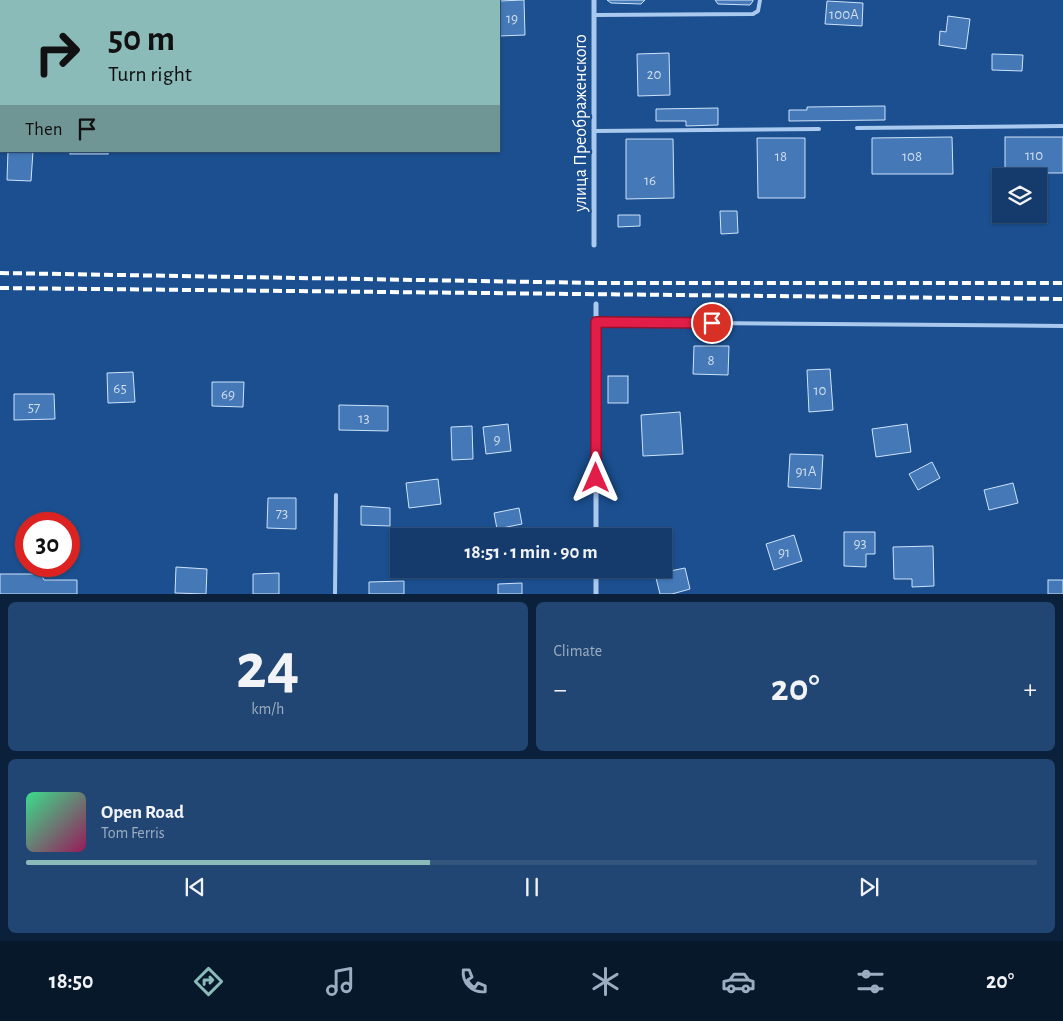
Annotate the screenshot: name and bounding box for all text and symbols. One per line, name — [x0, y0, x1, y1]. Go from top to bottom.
house number: 100А — [829, 7, 859, 22]
house number: 19 — [506, 11, 518, 26]
icon: right — [25, 20, 90, 85]
text: 50 m — [108, 22, 175, 57]
street label: улица Преображенского — [571, 34, 590, 213]
text: Turn right — [108, 63, 192, 85]
house number: 20 — [647, 67, 661, 82]
icon: arrive — [73, 115, 101, 143]
text: Then — [25, 120, 63, 139]
house number: 110 — [1025, 148, 1043, 163]
house number: 18 — [775, 149, 787, 164]
house number: 108 — [902, 149, 922, 164]
map controls — [992, 168, 1047, 223]
button: layers — [992, 168, 1047, 223]
house number: 16 — [644, 173, 656, 188]
pin — [691, 302, 733, 344]
icon: arrive — [698, 309, 726, 337]
house number: 8 — [707, 353, 715, 368]
house number: 65 — [113, 381, 127, 396]
house number: 10 — [813, 383, 827, 398]
house number: 69 — [221, 387, 235, 402]
house number: 57 — [28, 400, 40, 415]
house number: 13 — [358, 411, 370, 426]
house number: 9 — [493, 432, 501, 447]
position arrow — [569, 451, 621, 503]
house number: 91А — [795, 464, 817, 479]
house number: 73 — [276, 506, 288, 521]
speed limit sign: 30 — [15, 512, 80, 577]
house number: 93 — [853, 536, 867, 551]
text: 18:51 · 1 min · 90 m — [464, 543, 598, 562]
house number: 91 — [778, 545, 790, 560]
text: 24 — [236, 635, 299, 700]
text: Climate — [554, 643, 602, 659]
text: 20° — [771, 670, 820, 708]
text: − — [554, 676, 567, 704]
text: + — [1024, 676, 1037, 704]
text: km/h — [251, 701, 284, 717]
text: Open Road — [101, 803, 184, 822]
text: Tom Ferris — [101, 825, 165, 841]
icon: previous — [181, 873, 209, 901]
icon: pause — [518, 873, 546, 901]
icon: next — [855, 873, 883, 901]
icon: directions — [191, 964, 226, 999]
icon: music — [323, 964, 358, 999]
icon: phone — [456, 964, 491, 999]
icon: climate — [588, 964, 623, 999]
icon: car — [721, 964, 756, 999]
icon: filters — [853, 964, 888, 999]
text: 18:50 — [49, 970, 94, 992]
text: 20° — [986, 970, 1014, 992]

